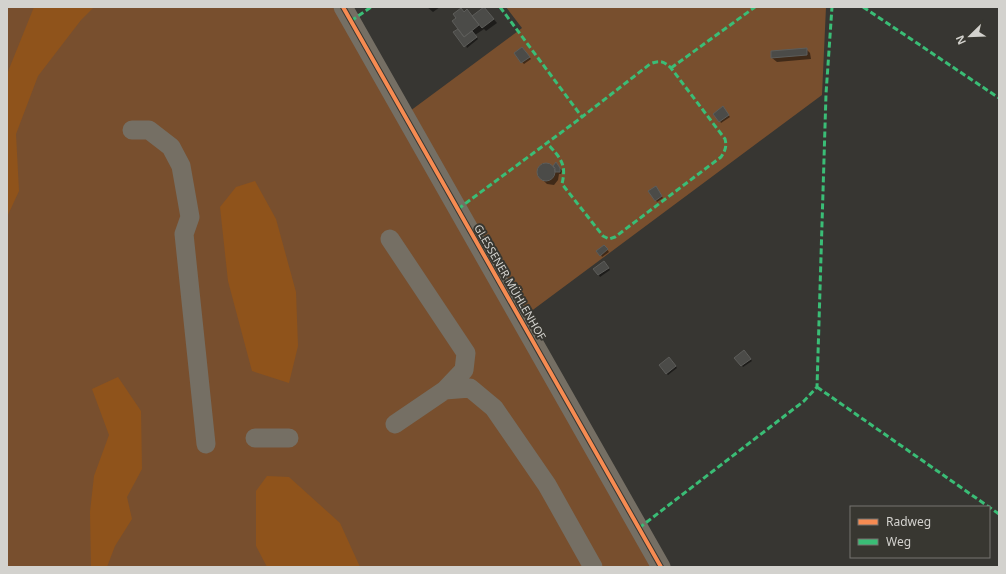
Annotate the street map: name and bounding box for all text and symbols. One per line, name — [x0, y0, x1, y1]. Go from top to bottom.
north arrow — [950, 16, 990, 56]
text: N — [952, 33, 969, 47]
street label: GLESSENER MÜHLENHOF — [471, 221, 550, 343]
legend — [850, 506, 990, 558]
text: Radweg — [886, 513, 931, 530]
text: Weg — [886, 533, 911, 550]

